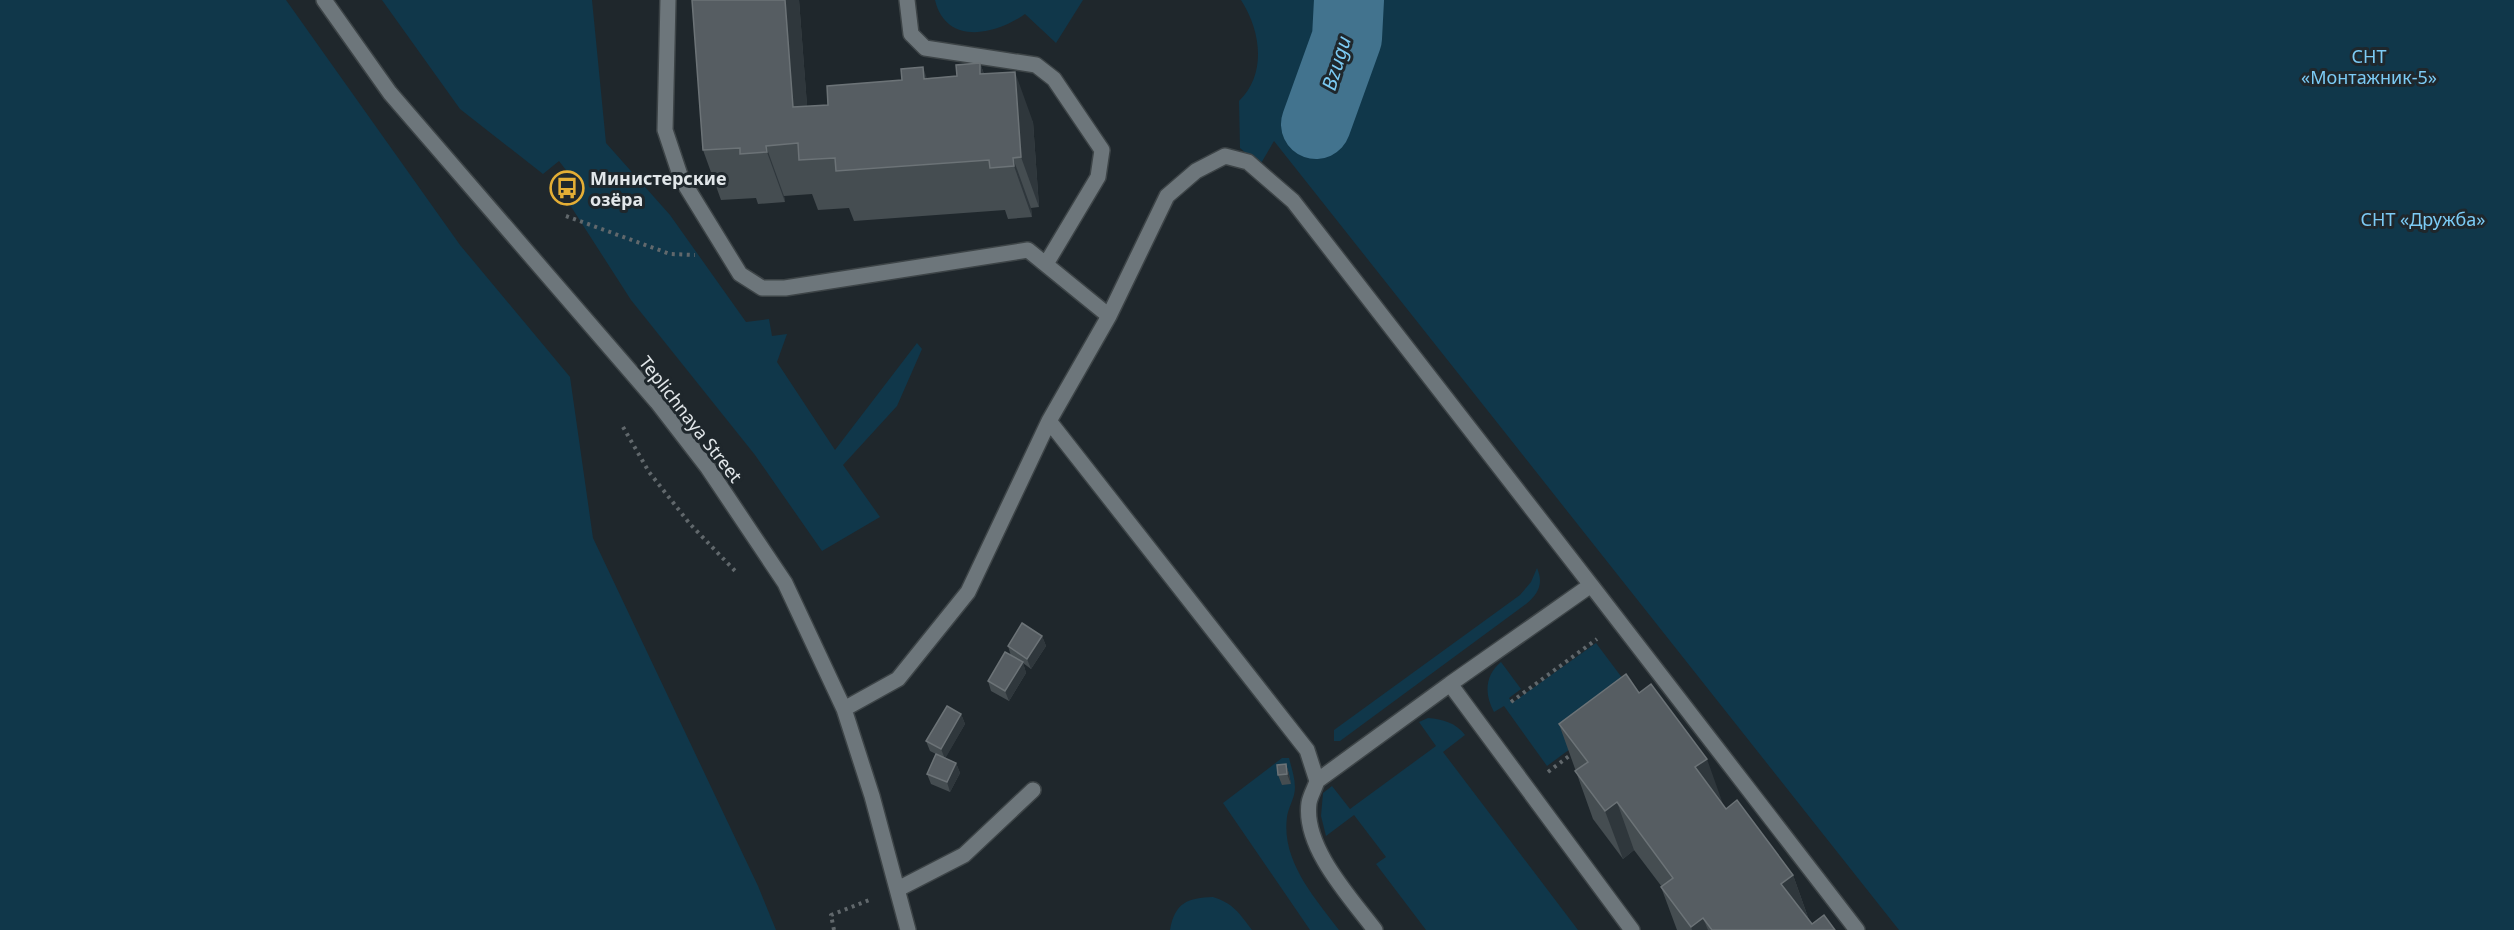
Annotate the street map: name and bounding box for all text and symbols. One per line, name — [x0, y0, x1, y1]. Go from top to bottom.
water label: Bzugu — [1315, 32, 1357, 94]
park label: СНТ «Монтажник-5» — [2301, 44, 2437, 89]
place label: Министерские озёра — [590, 166, 727, 211]
bus stop icon: Министерские озёра — [549, 170, 585, 206]
park label: СНТ «Дружба» — [2360, 207, 2486, 231]
street label: Teplichnaya Street — [634, 351, 748, 488]

